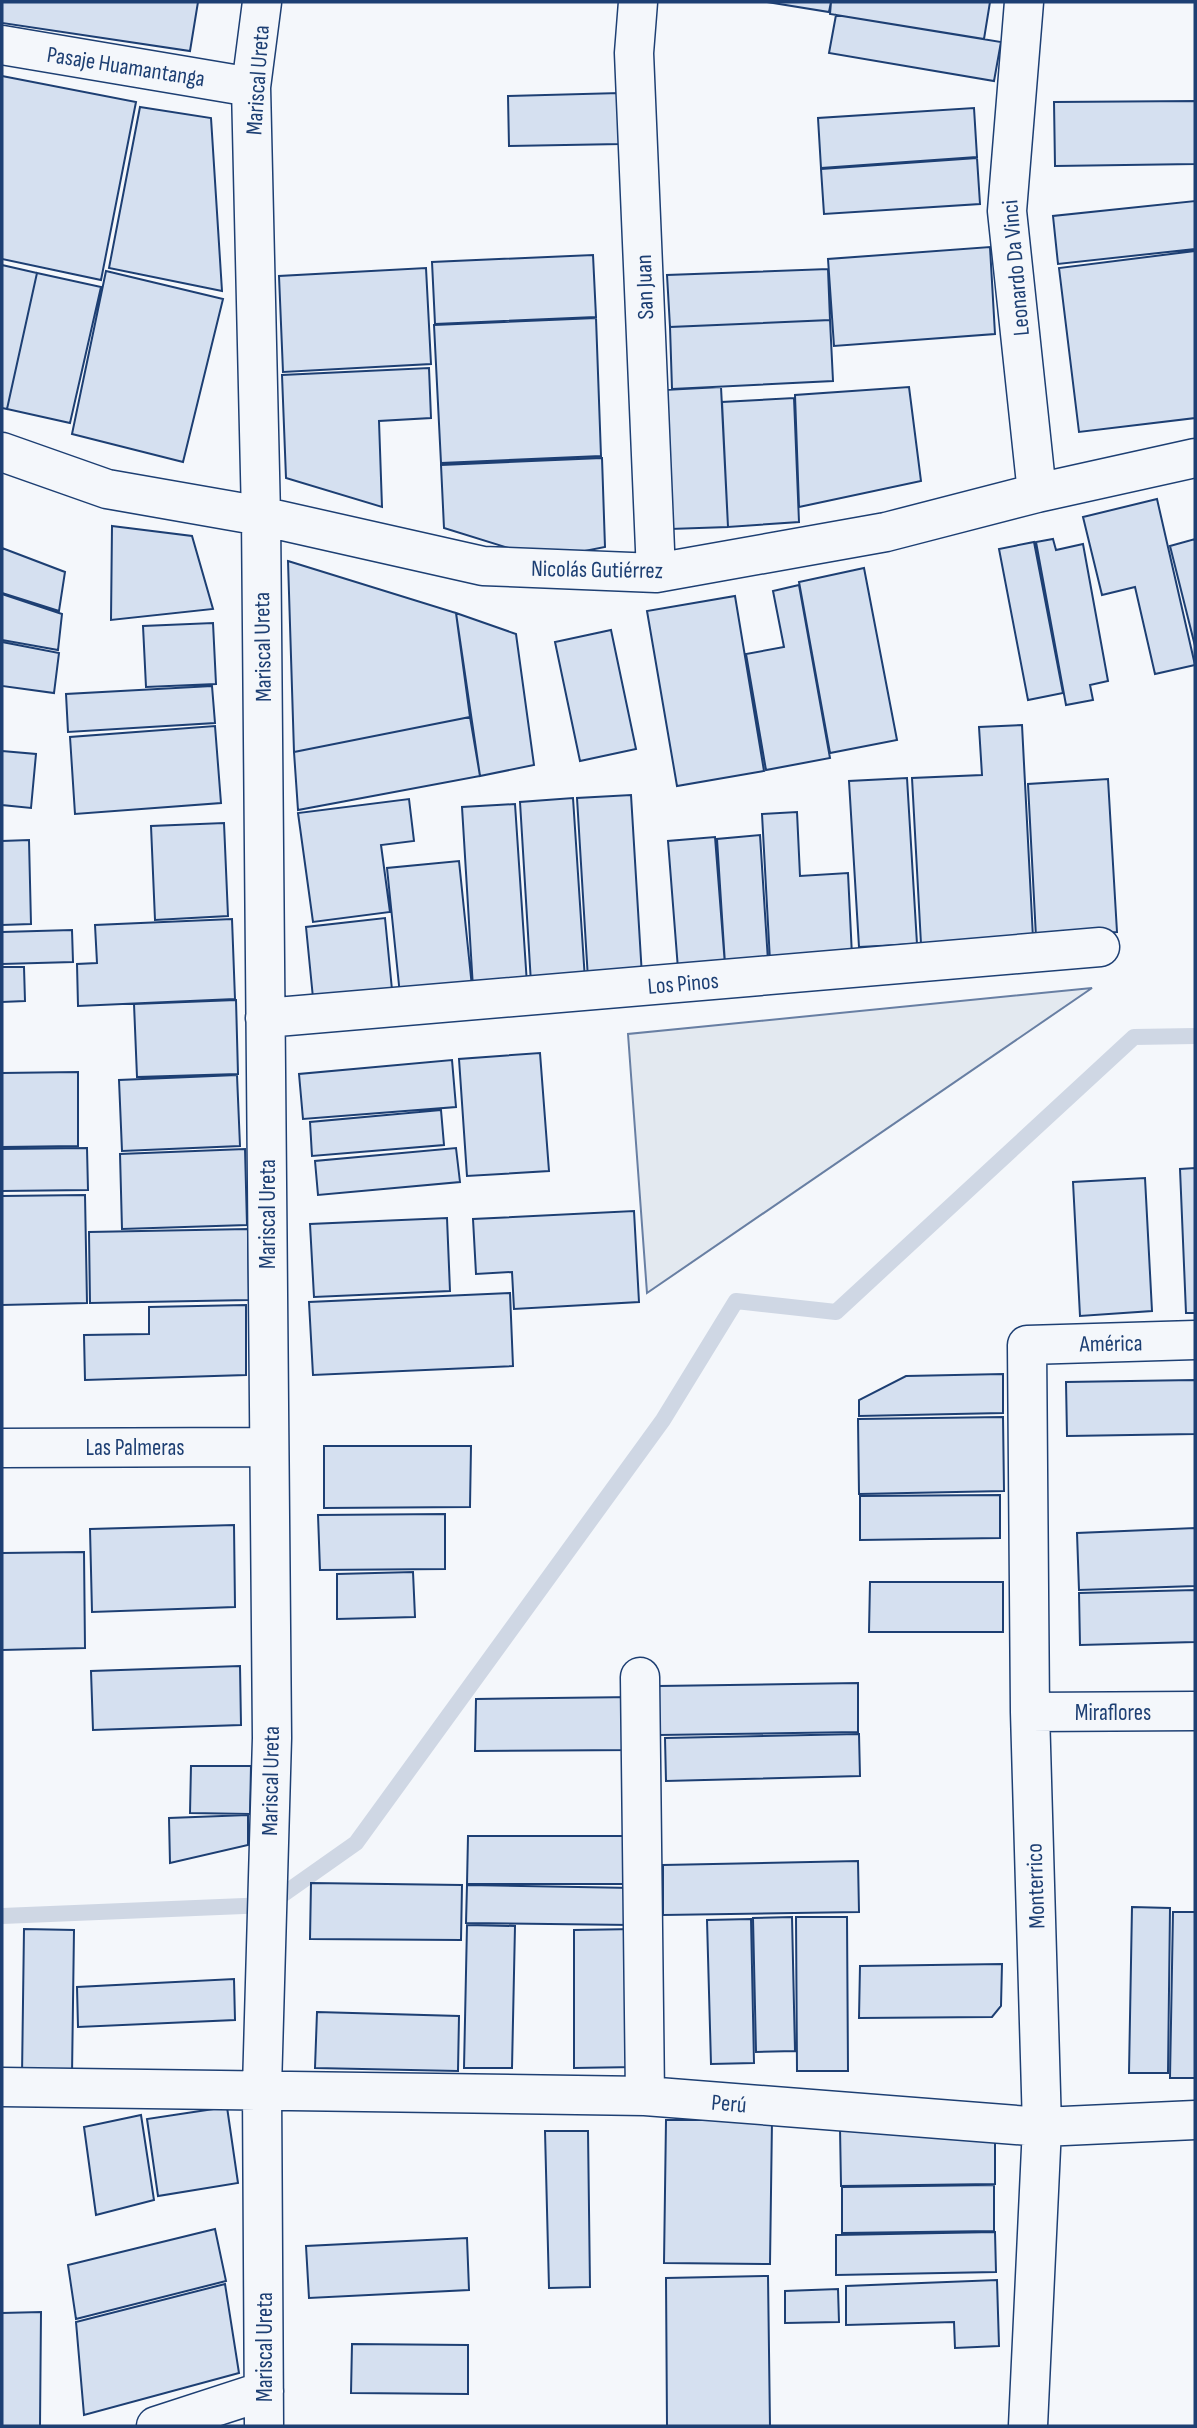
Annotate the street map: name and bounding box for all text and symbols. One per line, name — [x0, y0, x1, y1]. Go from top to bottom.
street label: Mariscal Ureta — [240, 24, 276, 136]
street label: Pasaje Huamantanga — [45, 41, 207, 93]
street label: Leonardo Da Vinci — [996, 199, 1036, 337]
street label: San Juan — [630, 254, 660, 320]
street label: Nicolás Gutiérrez — [531, 555, 663, 585]
street label: Mariscal Ureta — [248, 592, 278, 702]
street label: Los Pinos — [646, 967, 720, 1001]
street label: Mariscal Ureta — [254, 1159, 282, 1269]
street label: América — [1078, 1329, 1143, 1359]
street label: Las Palmeras — [85, 1434, 185, 1462]
street label: Miraflores — [1075, 1699, 1151, 1727]
street label: Mariscal Ureta — [256, 1726, 286, 1836]
street label: Monterrico — [1021, 1843, 1051, 1929]
street label: Perú — [710, 2089, 748, 2119]
street label: Mariscal Ureta — [251, 2292, 279, 2402]

